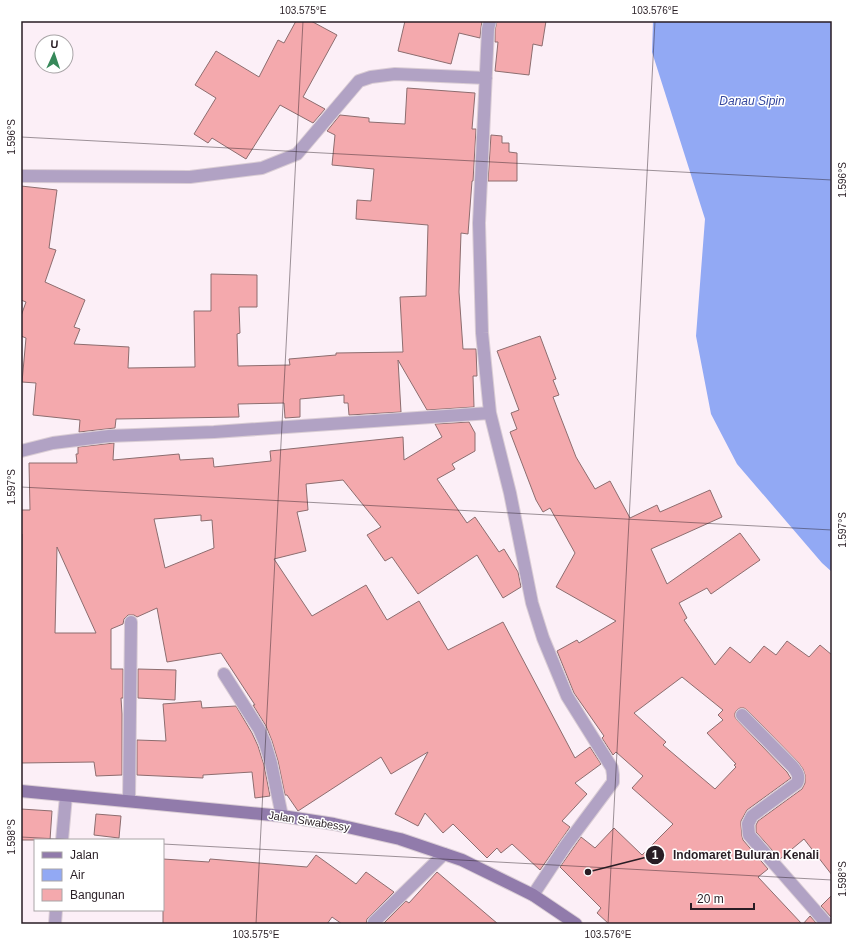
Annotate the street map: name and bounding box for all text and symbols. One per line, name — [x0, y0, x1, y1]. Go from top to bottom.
text: 103.575°E — [280, 5, 327, 16]
text: 103.576°E — [632, 5, 679, 16]
north arrow — [34, 34, 74, 74]
text: U — [50, 38, 59, 50]
water label: Danau Sipin — [719, 94, 785, 108]
text: 1.596°S — [6, 119, 17, 155]
text: 1.596°S — [837, 162, 848, 198]
text: 1.597°S — [6, 469, 17, 505]
text: 1.597°S — [837, 512, 848, 548]
street label: Jalan Siwabessy — [268, 809, 351, 833]
text: 1.598°S — [6, 819, 17, 855]
legend — [34, 839, 164, 911]
callout: Indomaret Buluran Kenali — [645, 843, 827, 867]
text: Jalan — [70, 848, 99, 862]
text: 1 — [652, 848, 659, 862]
text: Indomaret Buluran Kenali — [673, 848, 819, 862]
text: 1.598°S — [837, 861, 848, 897]
text: Air — [70, 868, 85, 882]
scale bar — [691, 885, 754, 911]
text: Bangunan — [70, 888, 125, 902]
text: 20 m — [697, 892, 724, 906]
text: 103.575°E — [233, 929, 280, 940]
text: 103.576°E — [585, 929, 632, 940]

